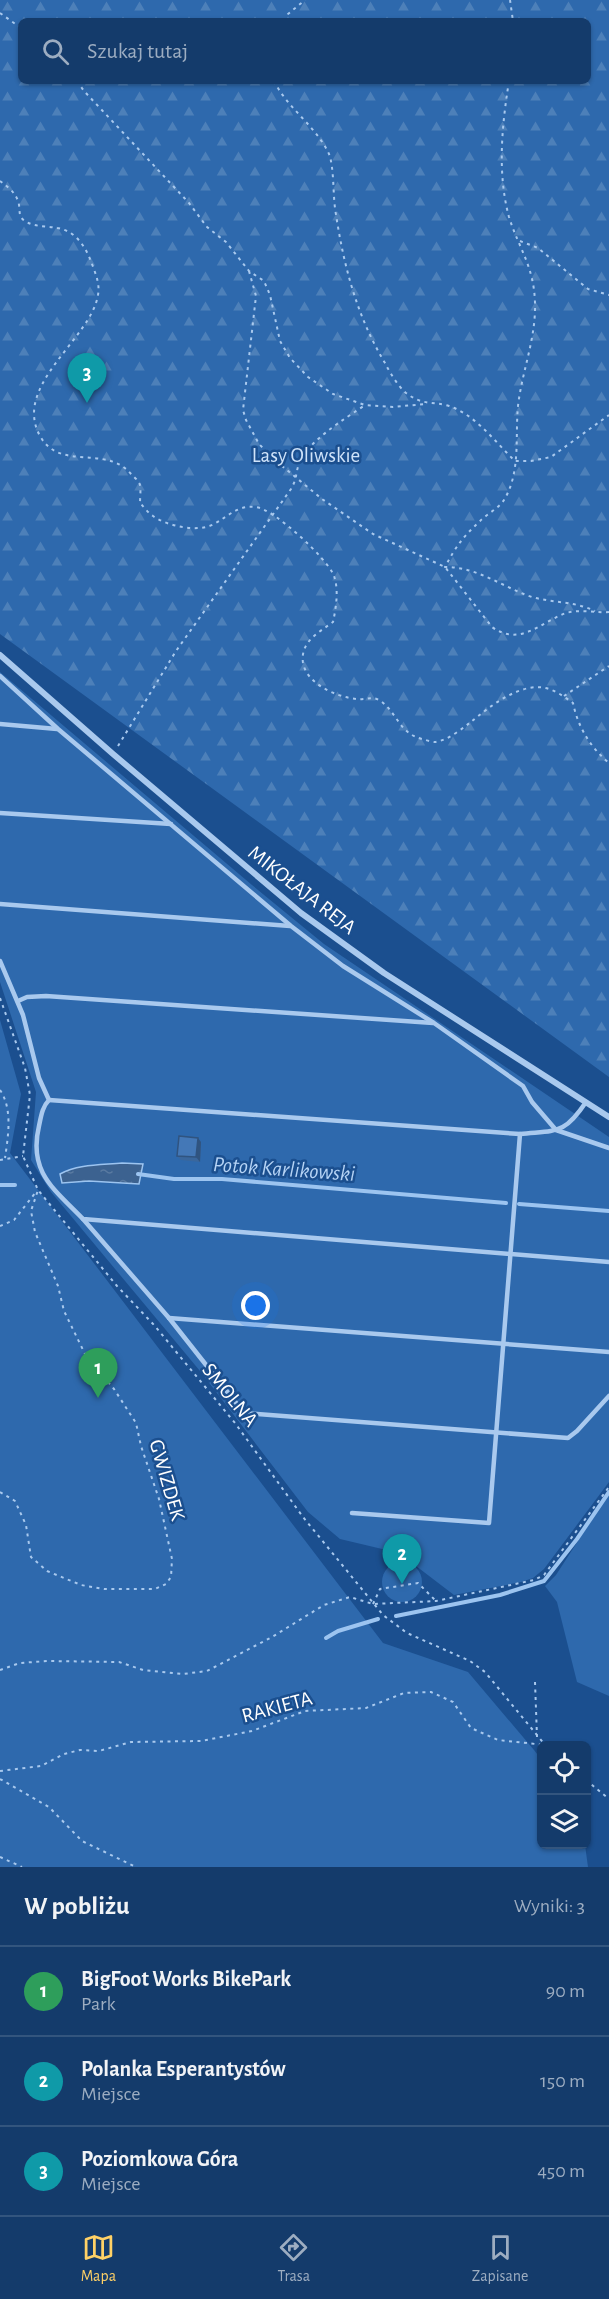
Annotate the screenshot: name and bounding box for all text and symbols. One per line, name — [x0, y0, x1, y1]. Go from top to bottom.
search box — [18, 18, 591, 84]
icon: search — [39, 35, 72, 68]
text: Szukaj tutaj — [87, 40, 188, 62]
pin: 3 — [68, 354, 106, 403]
park label: Lasy Oliwskie — [252, 445, 360, 466]
street label: MIKOŁAJA REJA — [244, 842, 360, 938]
water label: Potok Karlikowski — [212, 1153, 356, 1185]
your location — [241, 1291, 270, 1320]
pin: 1 — [78, 1348, 118, 1398]
street label: SMOLNA — [198, 1359, 262, 1431]
street label: GWIZDEK — [145, 1437, 189, 1523]
pin: 2 — [382, 1534, 422, 1584]
street label: RAKIETA — [239, 1687, 315, 1727]
map controls — [537, 1741, 591, 1849]
button: locate — [537, 1741, 591, 1795]
button: layers — [537, 1795, 591, 1849]
text: W pobliżu — [24, 1893, 130, 1919]
text: Wyniki: 3 — [514, 1896, 585, 1916]
text: BigFoot Works BikePark — [81, 1968, 291, 1990]
text: 1 — [40, 1981, 47, 2001]
text: 90 m — [546, 1981, 585, 2001]
text: Park — [81, 1994, 116, 2014]
text: Polanka Esperantystów — [81, 2058, 286, 2080]
text: 2 — [39, 2071, 48, 2091]
text: 150 m — [540, 2071, 585, 2091]
text: Miejsce — [81, 2084, 140, 2104]
text: Poziomkowa Góra — [81, 2148, 238, 2170]
text: 3 — [39, 2161, 48, 2181]
text: 450 m — [537, 2161, 585, 2181]
text: Miejsce — [81, 2174, 140, 2194]
tab: Mapa — [81, 2231, 116, 2286]
tab: Trasa — [277, 2231, 310, 2286]
tab: Zapisane — [472, 2231, 528, 2286]

